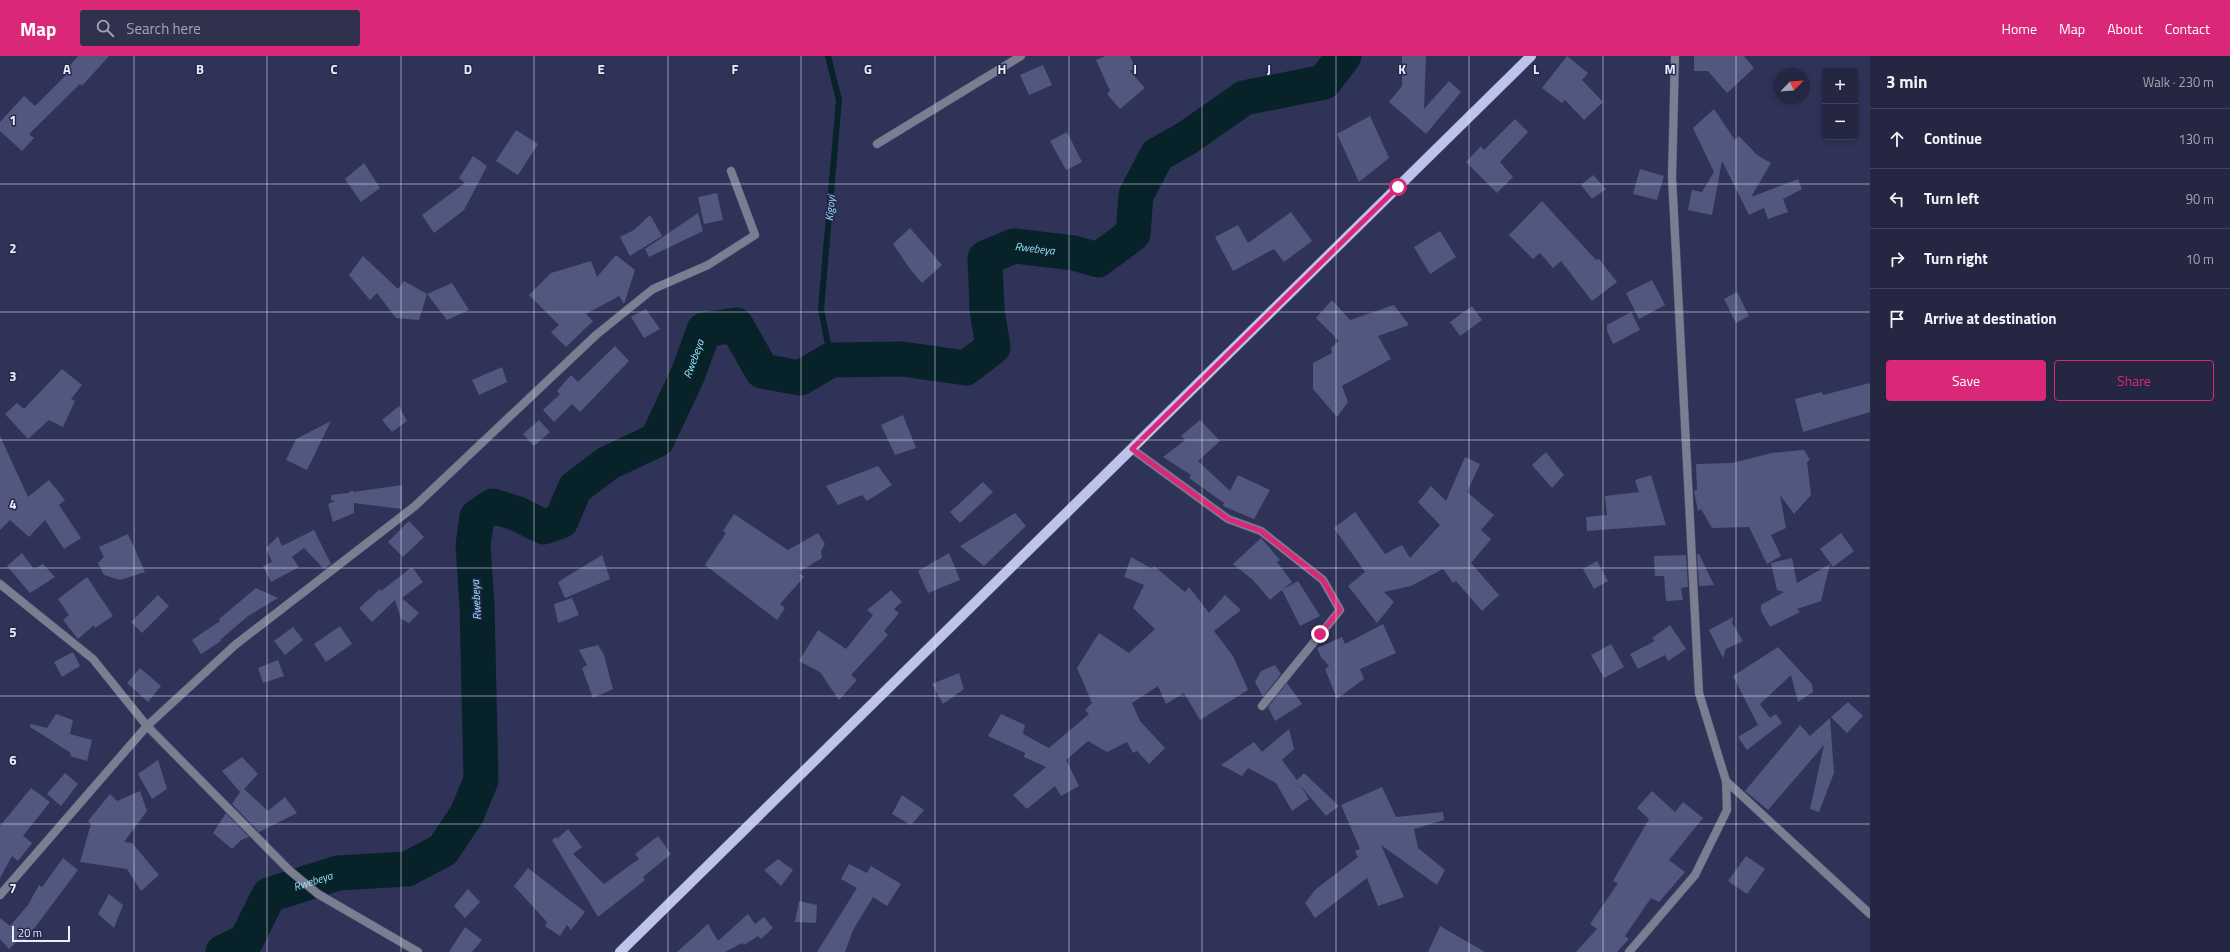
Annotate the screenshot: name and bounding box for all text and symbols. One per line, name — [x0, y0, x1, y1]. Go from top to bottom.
search box — [80, 10, 360, 46]
text: Map — [20, 14, 56, 43]
icon: search — [94, 17, 116, 39]
text: Search here — [126, 17, 201, 40]
text: Home — [2002, 18, 2037, 39]
text: Map — [2059, 18, 2085, 39]
text: About — [2107, 18, 2143, 39]
text: Contact — [2165, 18, 2210, 39]
text: A — [63, 59, 71, 79]
text: B — [196, 59, 204, 79]
text: C — [330, 59, 338, 79]
text: D — [464, 59, 472, 79]
text: E — [597, 59, 605, 79]
text: F — [732, 59, 739, 79]
text: G — [864, 59, 872, 79]
text: H — [998, 59, 1006, 79]
text: I — [1133, 59, 1137, 79]
text: J — [1267, 59, 1271, 79]
text: K — [1398, 59, 1406, 79]
text: L — [1533, 59, 1539, 79]
text: M — [1664, 59, 1676, 79]
north arrow — [1774, 68, 1810, 104]
map controls — [1822, 68, 1858, 140]
button: + — [1822, 68, 1858, 104]
text: 3 min — [1886, 69, 1927, 95]
text: Walk · 230 m — [2143, 72, 2214, 92]
button: − — [1822, 104, 1858, 140]
text: 1 — [9, 110, 17, 130]
text: Continue — [1924, 127, 1982, 150]
icon: ahead — [1886, 128, 1908, 150]
text: 130 m — [2178, 129, 2214, 149]
route start — [1389, 178, 1407, 196]
text: Turn left — [1924, 187, 1979, 210]
icon: left — [1886, 188, 1908, 210]
text: 90 m — [2186, 189, 2214, 209]
water label: Kigoyi — [821, 193, 839, 222]
text: 2 — [9, 238, 17, 258]
water label: Rwebeya — [1014, 238, 1056, 259]
text: Turn right — [1924, 247, 1988, 270]
icon: right — [1886, 248, 1908, 270]
text: 10 m — [2186, 249, 2214, 269]
text: Arrive at destination — [1924, 307, 2057, 330]
icon: arrive — [1886, 308, 1908, 330]
water label: Rwebeya — [679, 337, 708, 381]
button: Save — [1886, 360, 2046, 401]
button: Share — [2054, 360, 2214, 401]
text: 3 — [9, 366, 17, 386]
text: 4 — [9, 494, 17, 514]
water label: Rwebeya — [467, 579, 485, 620]
text: 5 — [9, 622, 17, 642]
route end — [1311, 625, 1329, 643]
text: 6 — [9, 750, 17, 770]
water label: Rwebeya — [291, 867, 335, 895]
text: 7 — [9, 878, 17, 898]
scale bar — [12, 924, 70, 943]
text: 20 m — [18, 925, 42, 941]

